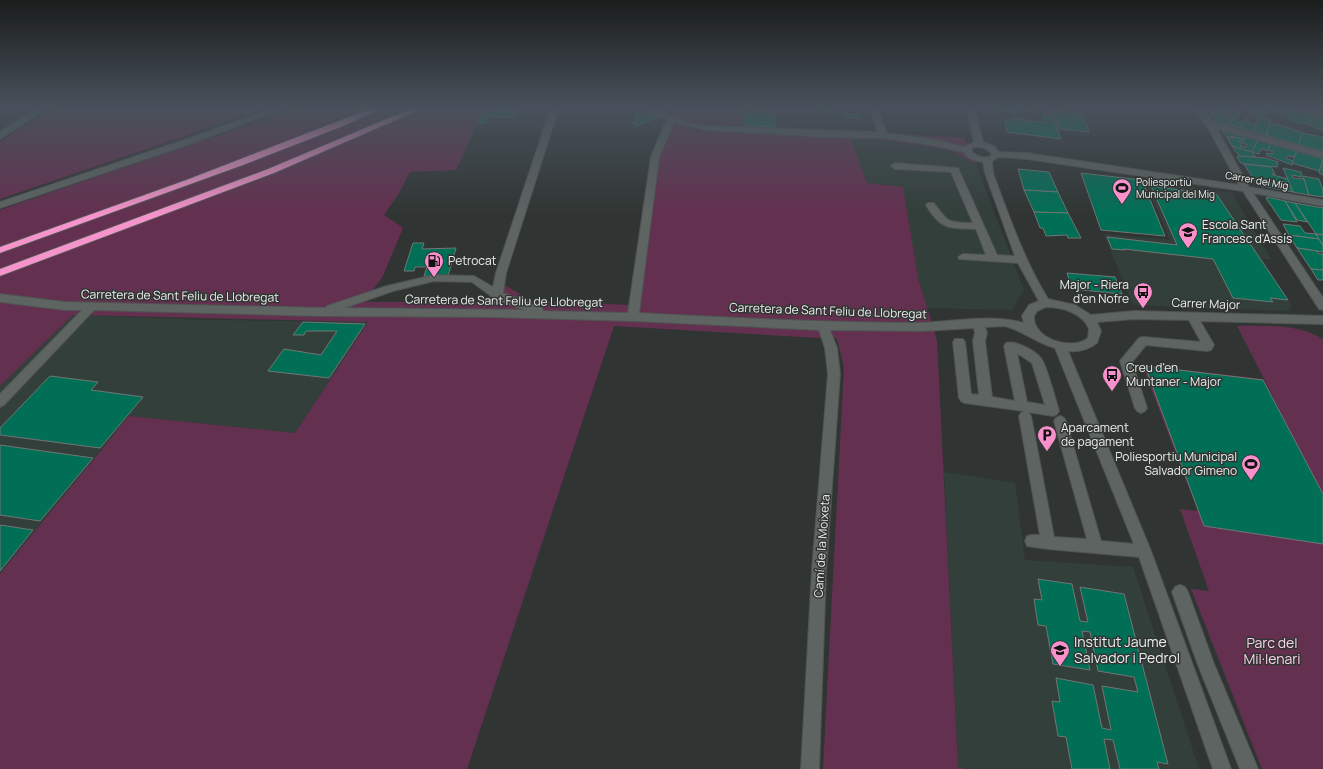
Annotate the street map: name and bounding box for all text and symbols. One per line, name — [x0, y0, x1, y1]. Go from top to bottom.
street label: Carrer del Mig — [1224, 168, 1290, 192]
place label: Poliesportiu Municipal del Mig — [1136, 175, 1215, 201]
sports icon: Poliesportiu Municipal del Mig — [1111, 177, 1133, 205]
place label: Escola Sant Francesc d'Assís — [1202, 216, 1292, 247]
school or university icon: Escola Sant Francesc d'Assís — [1177, 221, 1199, 249]
fuel station icon: Petrocat — [423, 250, 445, 278]
place label: Petrocat — [448, 252, 497, 269]
place label: Major - Riera d'en Nofre — [1060, 276, 1129, 307]
bus stop icon: Major - Riera d'en Nofre — [1132, 281, 1154, 309]
street label: Carretera de Sant Feliu de Llobregat — [81, 285, 279, 306]
street label: Carretera de Sant Feliu de Llobregat — [405, 290, 603, 311]
street label: Carrer Major — [1171, 294, 1241, 313]
street label: Carretera de Sant Feliu de Llobregat — [729, 299, 927, 322]
place label: Creu d'en Muntaner - Major — [1126, 359, 1222, 390]
bus stop icon: Creu d'en Muntaner - Major — [1101, 364, 1123, 392]
place label: Aparcament de pagament — [1061, 419, 1134, 450]
parking icon: Aparcament de pagament — [1036, 424, 1058, 452]
place label: Poliesportiu Municipal Salvador Gimeno — [1115, 448, 1237, 479]
sports icon: Poliesportiu Municipal Salvador Gimeno — [1240, 453, 1262, 481]
street label: Camí de la Moixeta — [809, 494, 834, 598]
place label: Institut Jaume Salvador i Pedrol — [1074, 632, 1180, 667]
park label: Parc del Mil·lenari — [1243, 633, 1301, 668]
school or university icon: Institut Jaume Salvador i Pedrol — [1049, 639, 1071, 667]

